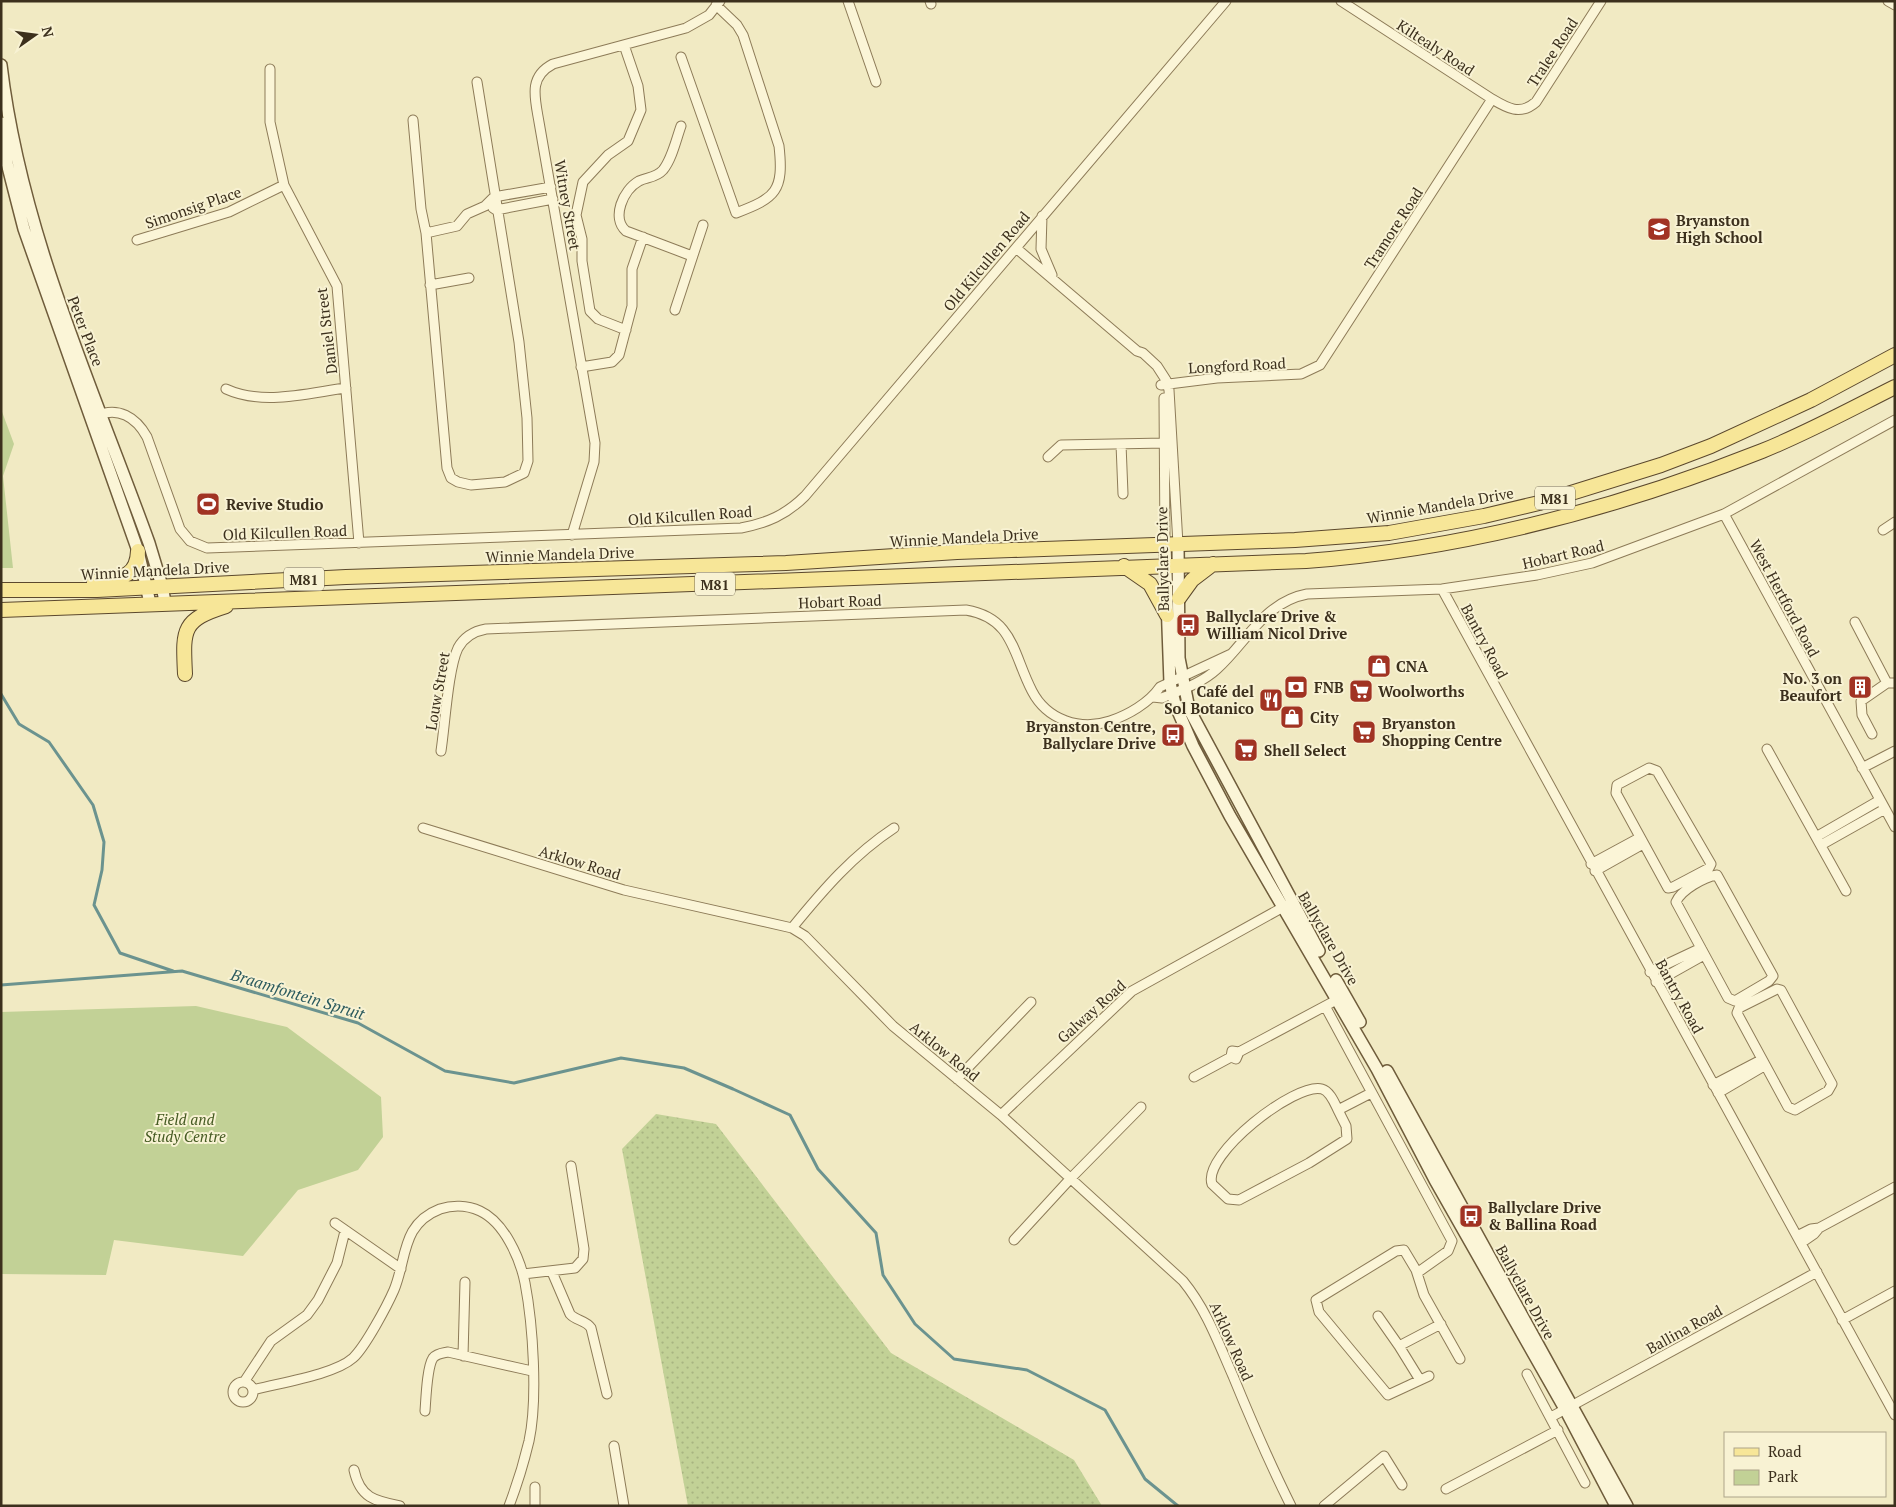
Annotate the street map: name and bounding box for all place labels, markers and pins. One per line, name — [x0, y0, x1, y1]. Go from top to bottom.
place label: Bryanston High School — [1676, 210, 1763, 247]
school or university icon: Bryanston High School — [1646, 216, 1672, 242]
sports icon: Revive Studio — [195, 491, 221, 517]
place label: Revive Studio — [226, 494, 324, 514]
place label: Ballyclare Drive & William Nicol Drive — [1206, 606, 1347, 643]
bus stop icon: Ballyclare Drive & William Nicol Drive — [1175, 612, 1201, 638]
shop icon: CNA — [1366, 653, 1392, 679]
place label: CNA — [1396, 656, 1428, 676]
place label: No. 3 on Beaufort — [1780, 668, 1842, 705]
bank icon: FNB — [1283, 674, 1309, 700]
building icon: No. 3 on Beaufort — [1847, 674, 1873, 700]
place label: FNB — [1314, 677, 1344, 697]
supermarket icon: Woolworths — [1348, 678, 1374, 704]
place label: Café del Sol Botanico — [1164, 681, 1254, 718]
place label: Woolworths — [1378, 681, 1465, 701]
restaurant icon: Café del Sol Botanico — [1258, 687, 1284, 713]
shop icon: City — [1279, 704, 1305, 730]
place label: City — [1310, 707, 1340, 727]
place label: Bryanston Shopping Centre — [1382, 713, 1502, 750]
place label: Bryanston Centre, Ballyclare Drive — [1026, 716, 1156, 753]
supermarket icon: Bryanston Shopping Centre — [1351, 719, 1377, 745]
bus stop icon: Bryanston Centre, Ballyclare Drive — [1160, 722, 1186, 748]
supermarket icon: Shell Select — [1233, 737, 1259, 763]
place label: Shell Select — [1264, 740, 1347, 760]
place label: Ballyclare Drive & Ballina Road — [1488, 1197, 1601, 1234]
bus stop icon: Ballyclare Drive & Ballina Road — [1458, 1203, 1484, 1229]

